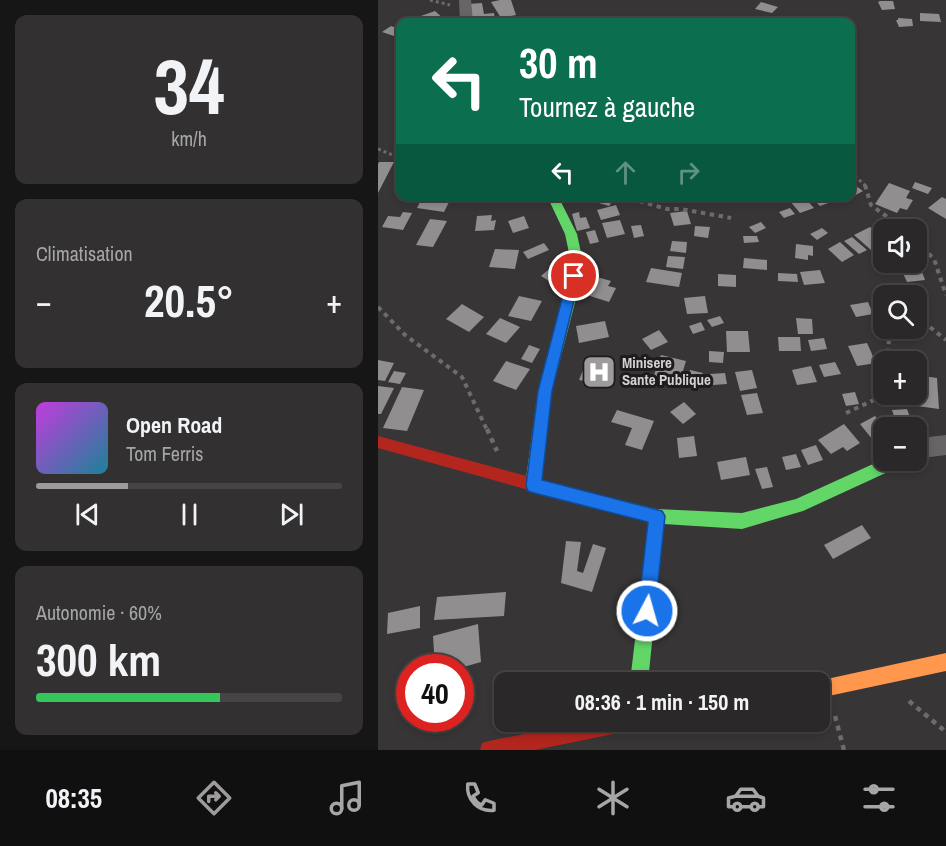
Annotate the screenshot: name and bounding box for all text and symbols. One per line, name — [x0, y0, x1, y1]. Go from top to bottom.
text: 34 — [153, 33, 225, 138]
text: 30 m — [519, 35, 598, 91]
icon: left — [420, 42, 498, 120]
text: Tournez à gauche — [519, 89, 695, 125]
text: km/h — [171, 125, 207, 152]
icon: left — [546, 156, 579, 189]
icon: ahead — [609, 156, 642, 189]
icon: right — [672, 156, 705, 189]
map controls — [873, 219, 927, 471]
button: sound — [873, 219, 927, 273]
text: Climatisation — [36, 240, 133, 267]
pin — [548, 250, 599, 301]
icon: arrive — [557, 259, 590, 292]
text: 20.5° — [144, 270, 234, 331]
text: − — [36, 279, 52, 323]
text: + — [326, 279, 342, 323]
button: search — [873, 285, 927, 339]
button: + — [873, 351, 927, 405]
place label: Minisere Sante Publique — [622, 352, 711, 390]
hospital icon: Minisere Sante Publique — [581, 354, 617, 390]
text: Open Road — [126, 410, 222, 440]
button: − — [873, 417, 927, 471]
text: Tom Ferris — [126, 440, 204, 467]
icon: previous — [71, 498, 104, 531]
icon: pause — [173, 498, 206, 531]
icon: next — [275, 498, 308, 531]
position arrow — [615, 579, 679, 643]
text: Autonomie · 60% — [36, 599, 162, 626]
text: 300 km — [36, 629, 161, 690]
speed limit sign: 40 — [396, 654, 474, 732]
text: 08:36 · 1 min · 150 m — [575, 687, 749, 717]
icon: directions — [193, 777, 235, 819]
icon: music — [326, 777, 368, 819]
icon: phone — [459, 777, 501, 819]
icon: climate — [592, 777, 634, 819]
icon: car — [725, 777, 767, 819]
icon: filters — [858, 777, 900, 819]
text: 08:35 — [46, 780, 102, 816]

